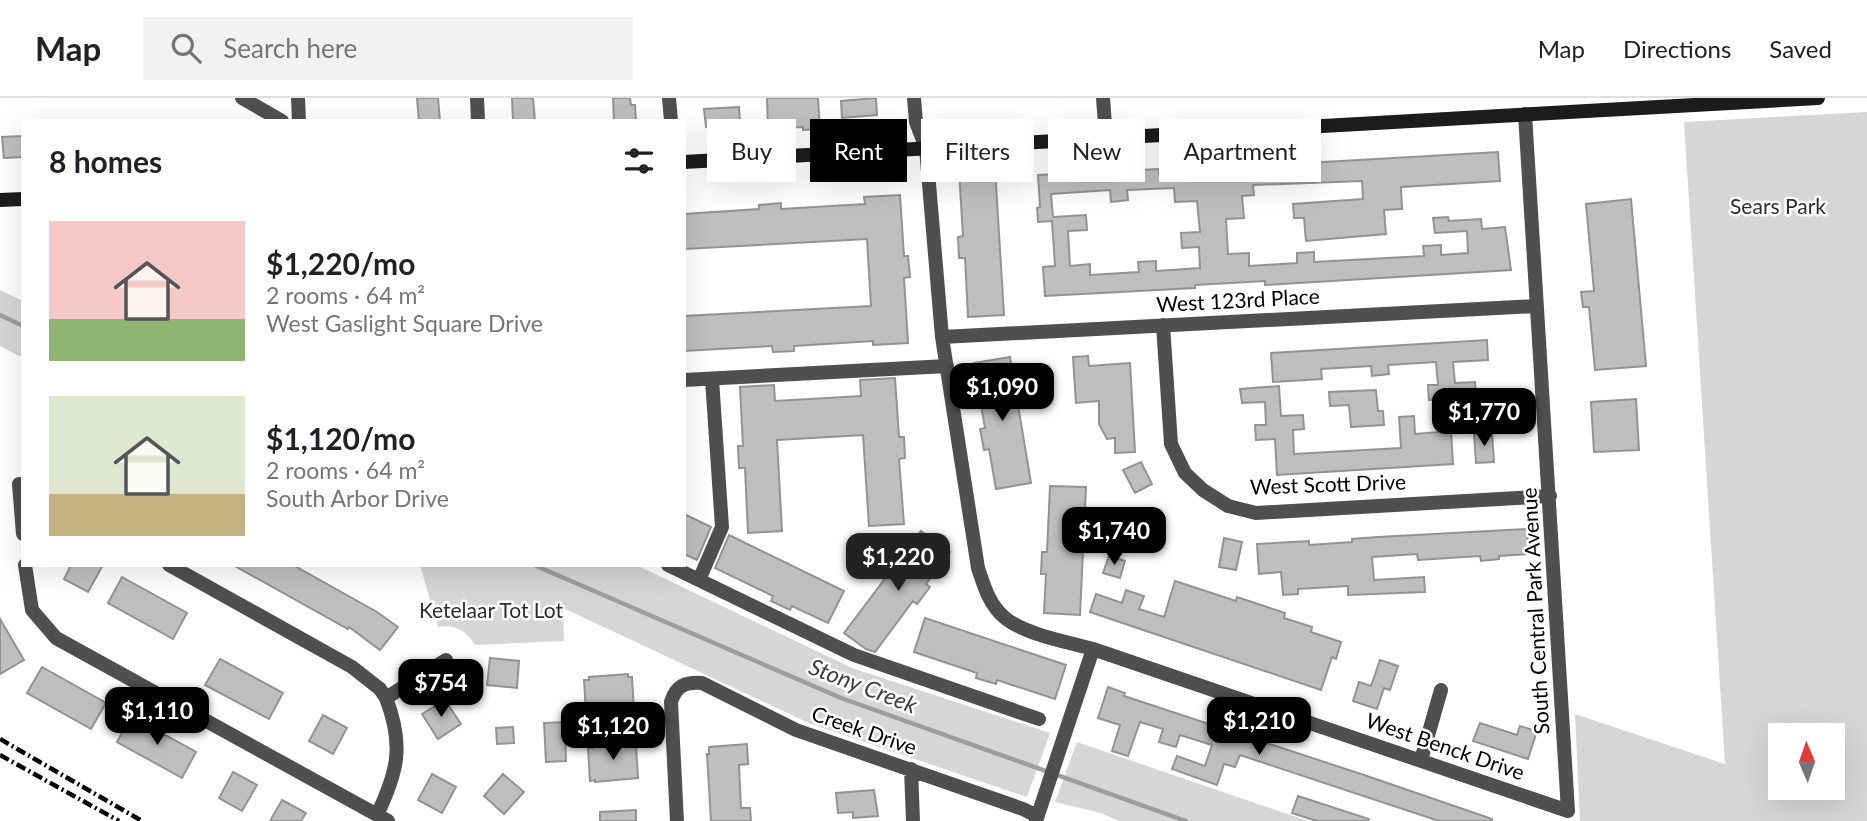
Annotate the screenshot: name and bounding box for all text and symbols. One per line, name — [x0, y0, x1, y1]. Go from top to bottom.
search box — [143, 17, 633, 80]
text: Map — [35, 28, 101, 68]
icon: search — [167, 29, 205, 67]
text: Search here — [223, 32, 357, 64]
text: Map — [1538, 34, 1585, 63]
text: Directions — [1623, 34, 1731, 63]
text: Saved — [1769, 34, 1832, 63]
chip: Buy — [707, 119, 796, 182]
chip: Rent — [810, 119, 907, 182]
chip: Filters — [921, 119, 1034, 182]
chip: New — [1048, 119, 1145, 182]
chip: Apartment — [1159, 119, 1321, 182]
icon: filters — [620, 142, 658, 180]
text: 8 homes — [49, 143, 162, 179]
park label: Sears Park — [1730, 193, 1826, 218]
text: $1,220/mo — [266, 245, 415, 281]
icon: home — [105, 249, 189, 333]
text: 2 rooms · 64 m² — [266, 281, 425, 309]
street label: West 123rd Place — [1156, 283, 1320, 316]
text: West Gaslight Square Drive — [266, 309, 543, 337]
pin: $1,090 — [945, 364, 1059, 423]
text: $1,090 — [966, 372, 1038, 400]
pin: $1,770 — [1427, 388, 1541, 448]
text: $1,770 — [1448, 397, 1520, 425]
text: $1,120/mo — [266, 420, 415, 456]
icon: home — [105, 424, 189, 508]
text: 2 rooms · 64 m² — [266, 456, 425, 484]
street label: West Scott Drive — [1249, 468, 1407, 499]
text: South Arbor Drive — [266, 484, 449, 512]
street label: South Central Park Avenue — [1516, 487, 1553, 735]
pin: $1,740 — [1057, 508, 1171, 567]
text: $1,740 — [1078, 516, 1150, 544]
pin: $1,220 — [841, 533, 955, 593]
text: $1,220 — [862, 542, 934, 570]
park label: Ketelaar Tot Lot — [419, 597, 564, 622]
water label: Stony Creek — [805, 652, 922, 719]
pin: $754 — [400, 660, 482, 719]
text: $754 — [414, 668, 468, 696]
pin: $1,110 — [100, 688, 214, 747]
text: $1,110 — [121, 696, 193, 724]
pin: $1,210 — [1202, 698, 1316, 757]
street label: Creek Drive — [809, 700, 920, 759]
pin: $1,120 — [556, 702, 670, 762]
text: $1,210 — [1223, 706, 1295, 734]
street label: West Benck Drive — [1363, 707, 1528, 784]
text: $1,120 — [577, 711, 649, 739]
north arrow — [1768, 723, 1844, 800]
map controls — [1768, 723, 1845, 800]

